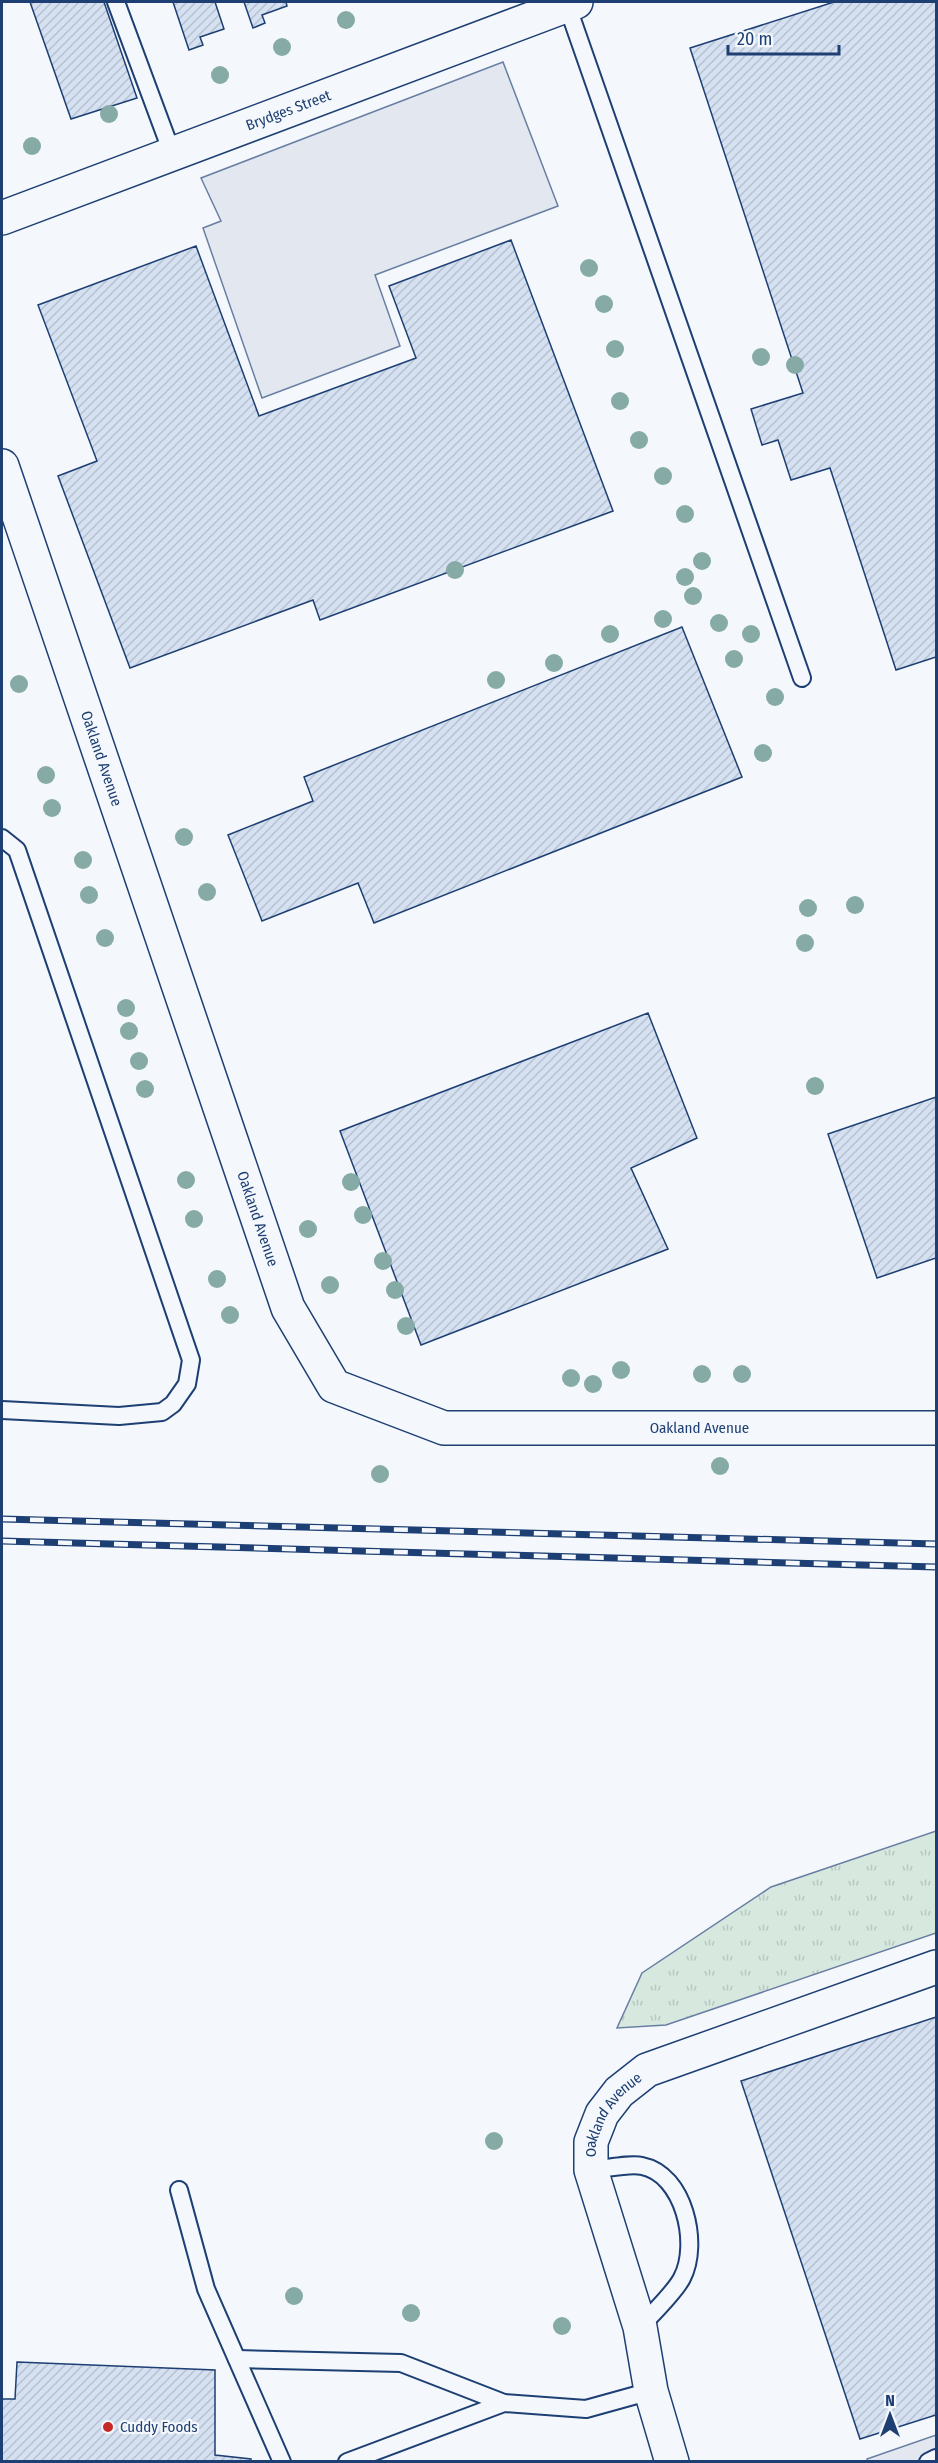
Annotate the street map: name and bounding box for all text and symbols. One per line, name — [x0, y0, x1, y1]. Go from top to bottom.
scale bar — [728, 18, 839, 56]
text: 20 m — [737, 28, 772, 50]
street label: Brydges Street — [243, 86, 333, 134]
street label: Oakland Avenue — [77, 709, 126, 809]
street label: Oakland Avenue — [233, 1169, 282, 1269]
street label: Oakland Avenue — [650, 1419, 749, 1437]
street label: Oakland Avenue — [582, 2069, 645, 2157]
north arrow — [860, 2385, 920, 2445]
text: N — [885, 2391, 895, 2410]
place label: Cuddy Foods — [120, 2418, 198, 2436]
marker: Cuddy Foods — [101, 2420, 115, 2434]

